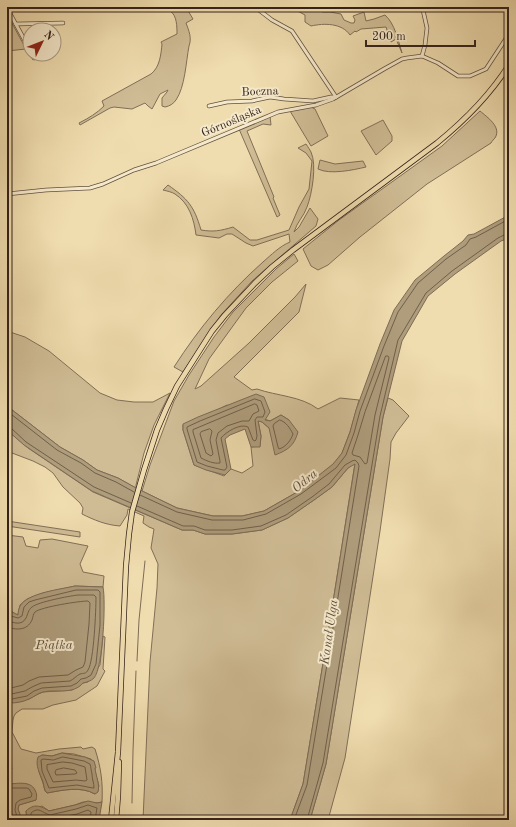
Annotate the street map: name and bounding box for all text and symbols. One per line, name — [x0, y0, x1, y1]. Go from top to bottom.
north arrow — [22, 22, 62, 62]
scale bar — [366, 22, 475, 48]
text: N — [41, 29, 56, 43]
text: 200 m — [372, 31, 406, 43]
street label: Boczna — [241, 85, 279, 99]
street label: Górnośląska — [200, 104, 263, 140]
water label: Odra — [290, 467, 320, 495]
water label: Kanał Ulga — [318, 599, 341, 667]
water label: Piątka — [34, 639, 73, 652]

